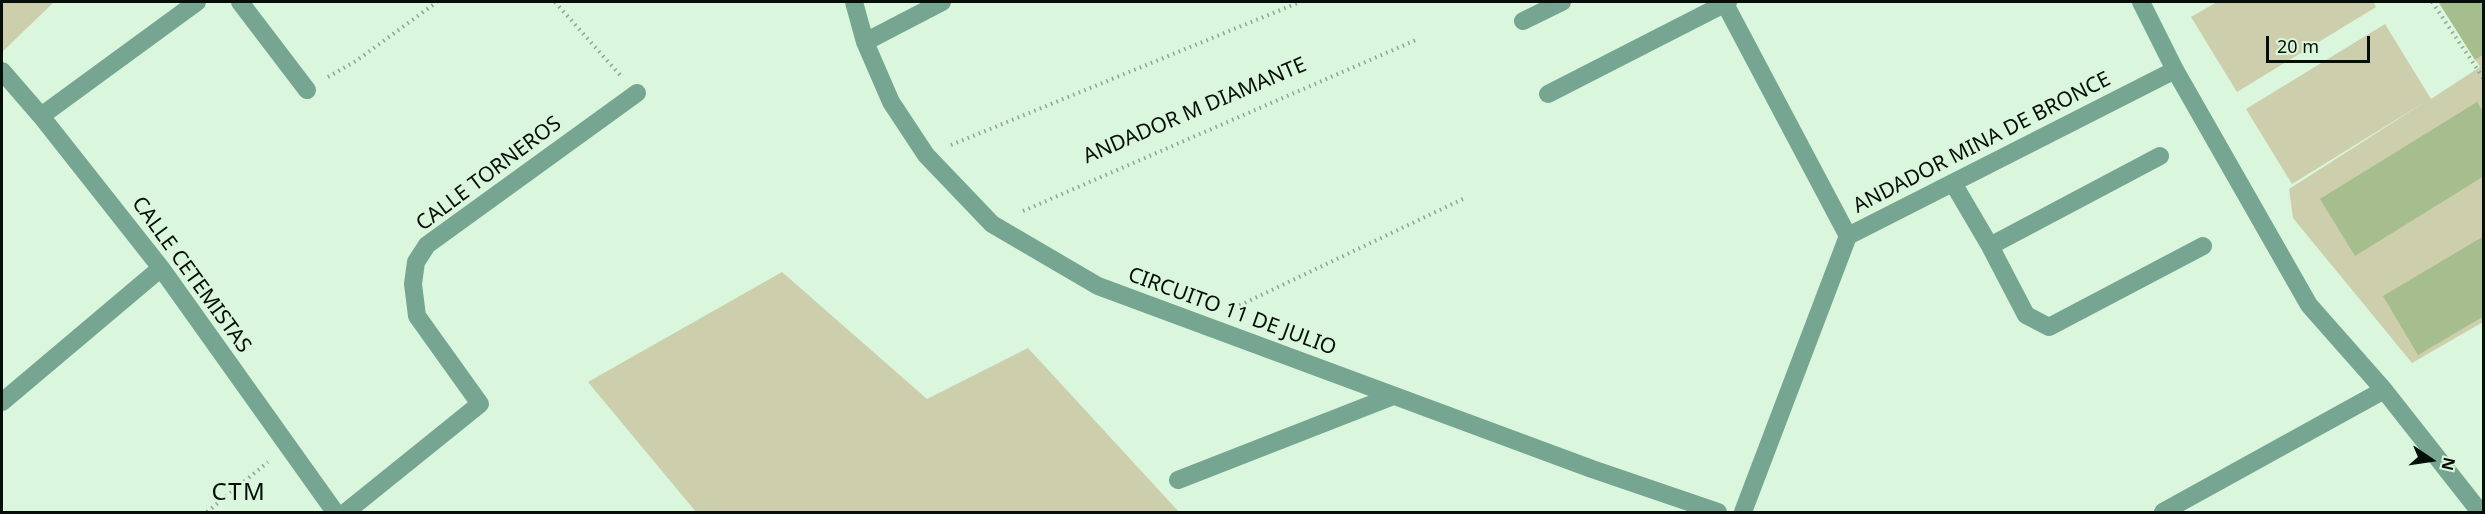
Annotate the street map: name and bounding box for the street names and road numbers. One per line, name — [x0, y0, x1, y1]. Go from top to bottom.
street label: ANDADOR M DIAMANTE — [1080, 52, 1310, 170]
street label: ANDADOR MINA DE BRONCE — [1849, 67, 2115, 219]
street label: CALLE TORNEROS — [411, 111, 567, 237]
street label: CALLE CETEMISTAS — [126, 192, 256, 358]
street label: CIRCUITO 11 DE JULIO — [1124, 263, 1340, 361]

